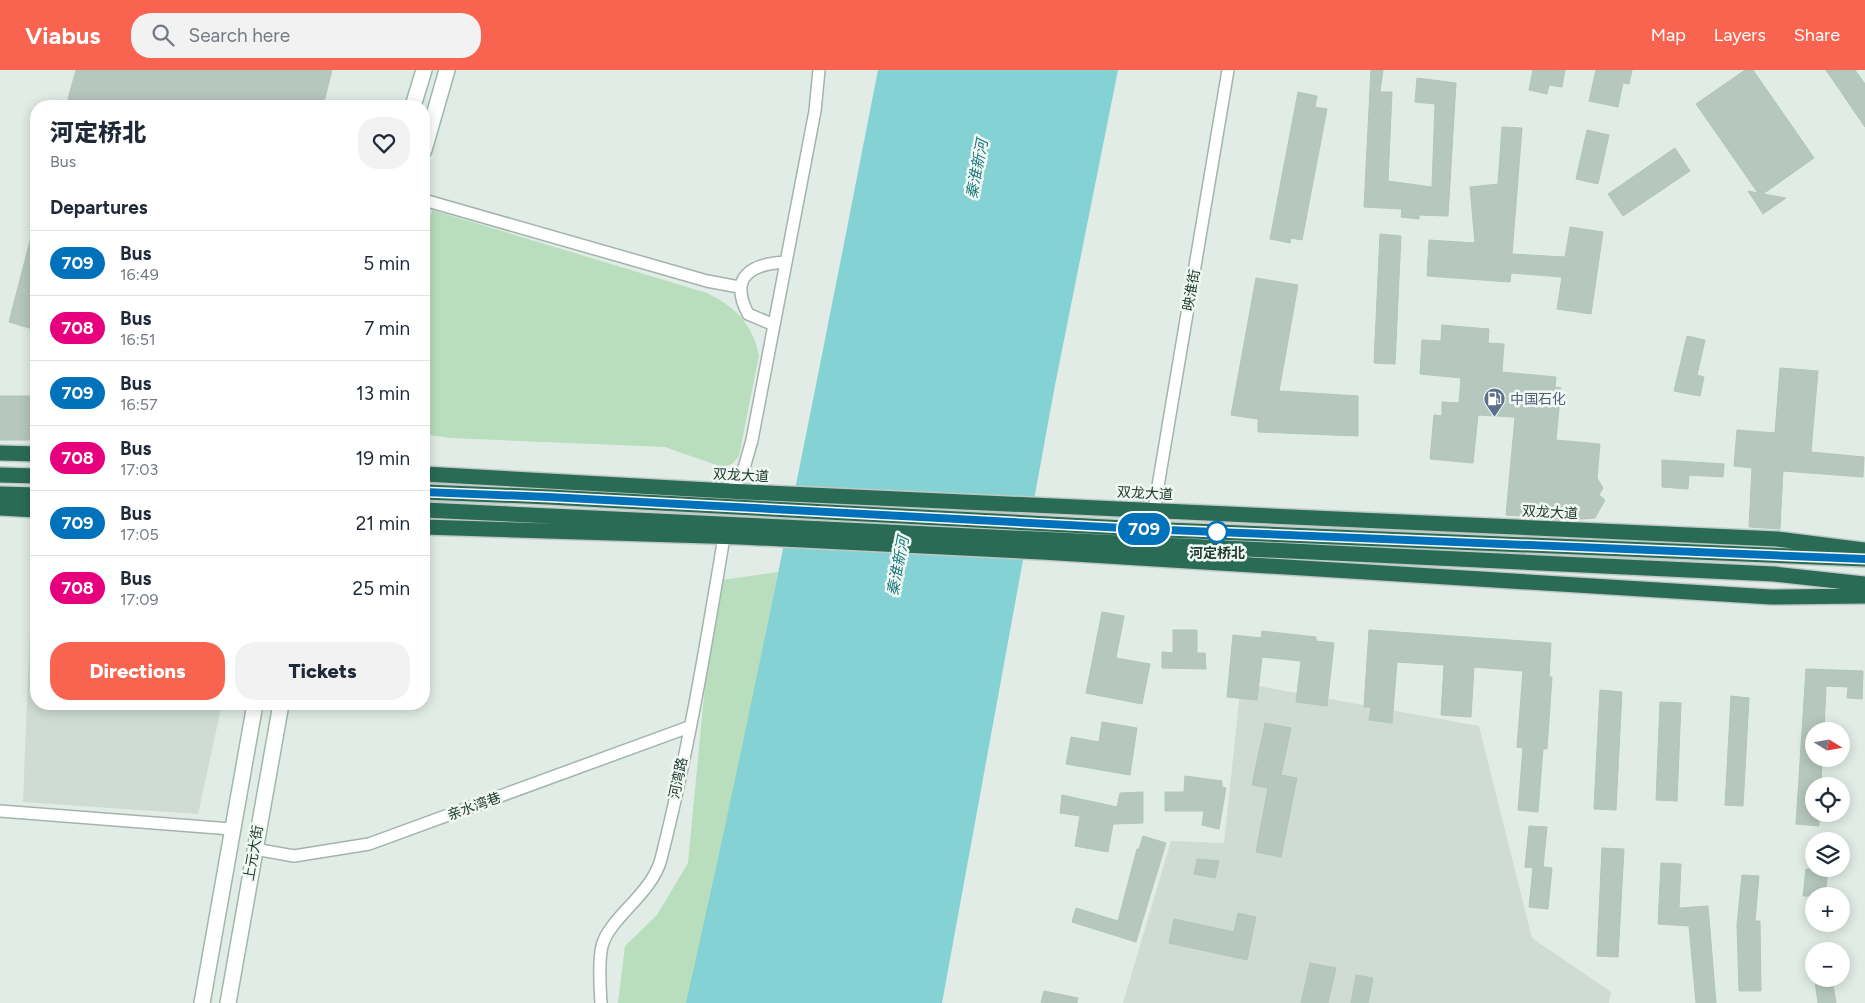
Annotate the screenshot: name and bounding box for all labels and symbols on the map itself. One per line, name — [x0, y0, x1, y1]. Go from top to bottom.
water label: 秦淮新河 — [962, 135, 992, 200]
street label: 映淮街 — [1179, 268, 1204, 312]
fuel station icon: 中国石化 — [1482, 387, 1506, 418]
place label: 中国石化 — [1510, 391, 1566, 408]
street label: 双龙大道 — [713, 466, 769, 485]
street label: 双龙大道 — [1117, 484, 1173, 503]
street label: 双龙大道 — [1522, 503, 1578, 522]
line badge: 709 — [1115, 513, 1173, 545]
marker: 河定桥北 — [1206, 521, 1228, 543]
water label: 秦淮新河 — [883, 532, 913, 597]
place label: 河定桥北 — [1189, 545, 1245, 562]
north arrow — [1805, 722, 1850, 768]
street label: 河湾路 — [666, 756, 691, 800]
street label: 亲水湾巷 — [445, 789, 503, 824]
street label: 上元大街 — [240, 824, 267, 882]

